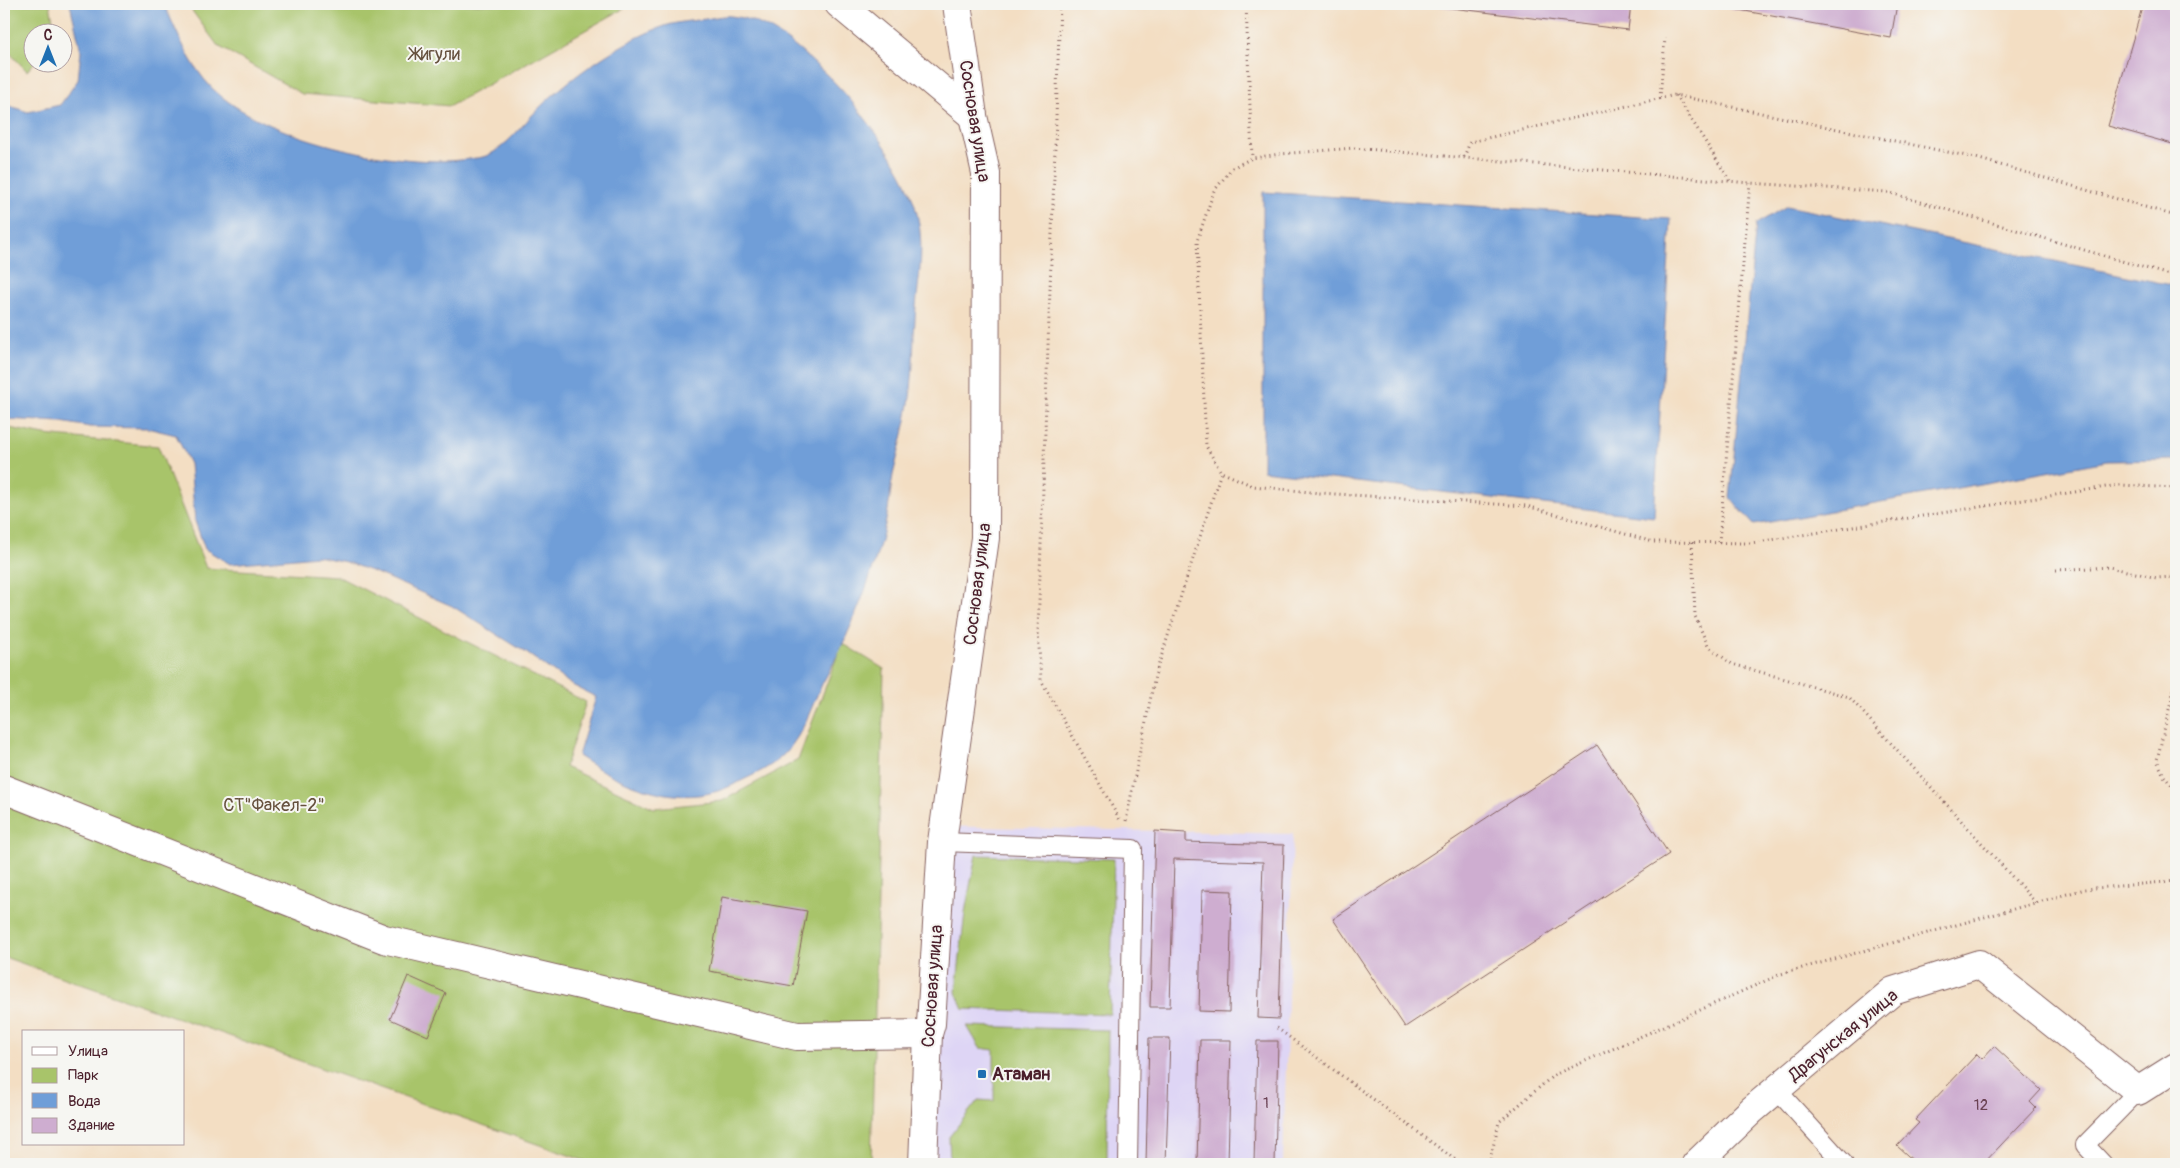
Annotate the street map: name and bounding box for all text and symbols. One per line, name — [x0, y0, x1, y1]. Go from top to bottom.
north arrow — [22, 22, 72, 72]
text: С — [44, 27, 53, 44]
park label: Жигули — [407, 43, 460, 66]
street label: Сосновая улица — [954, 59, 995, 184]
street label: Сосновая улица — [959, 522, 996, 646]
park label: СТ"Факел-2" — [223, 794, 325, 817]
street label: Сосновая улица — [917, 924, 948, 1048]
street label: Драгунская улица — [1783, 984, 1903, 1087]
legend — [22, 1030, 185, 1146]
text: Улица — [68, 1042, 108, 1061]
place label: Атаман — [992, 1063, 1050, 1086]
text: Парк — [68, 1066, 99, 1085]
marker: Атаман — [976, 1068, 988, 1080]
text: Вода — [68, 1092, 101, 1111]
house number: 1 — [1263, 1094, 1269, 1113]
house number: 12 — [1974, 1096, 1988, 1115]
text: Здание — [68, 1116, 115, 1135]

